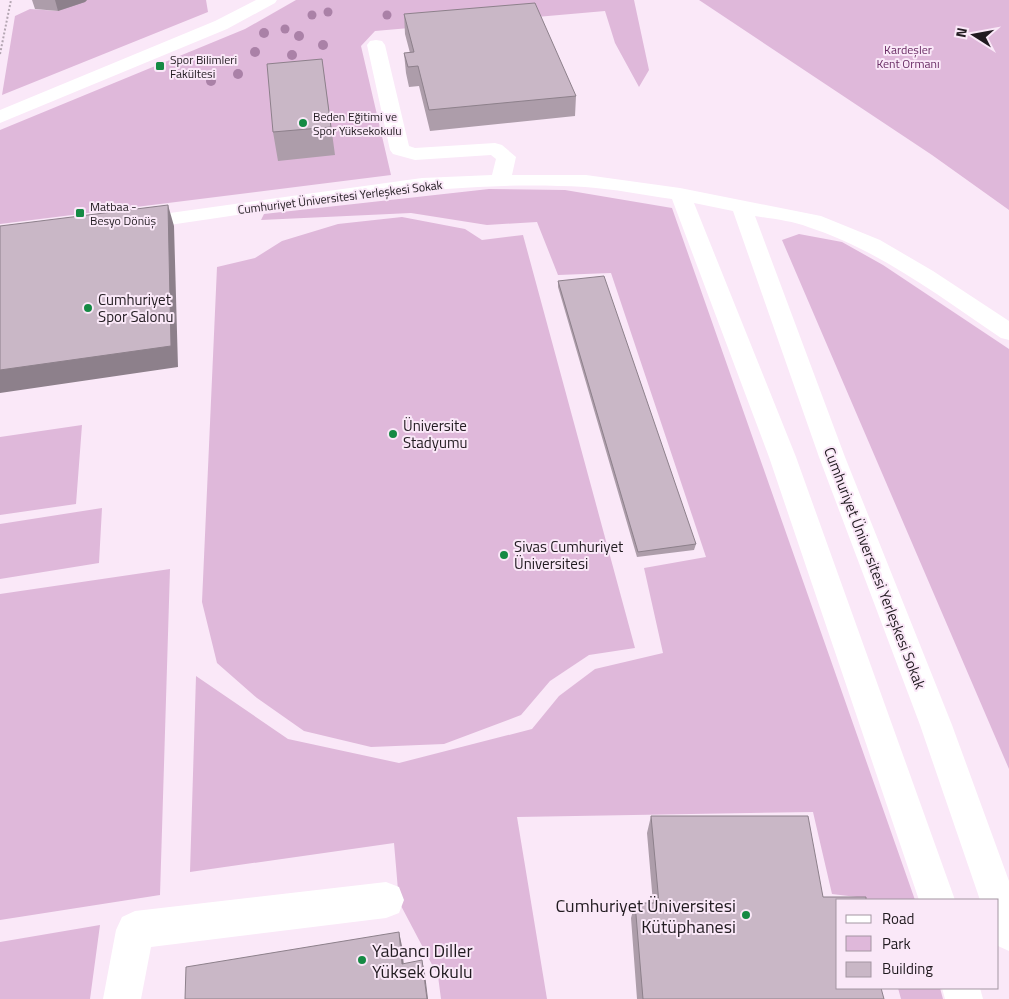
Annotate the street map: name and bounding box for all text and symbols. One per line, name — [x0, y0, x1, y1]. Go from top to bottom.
north arrow — [949, 10, 999, 60]
text: N — [950, 26, 972, 39]
park label: Kardeşler Kent Ormanı — [876, 40, 940, 73]
place label: Spor Bilimleri Fakültesi — [170, 50, 237, 83]
marker: Spor Bilimleri Fakültesi — [154, 60, 166, 72]
place label: Beden Eğitimi ve Spor Yüksekokulu — [313, 107, 402, 140]
marker: Beden Eğitimi ve Spor Yüksekokulu — [297, 117, 309, 129]
street label: Cumhuriyet Üniversitesi Yerleşkesi Sokak — [237, 175, 444, 219]
place label: Matbaa - Besyo Dönüş — [90, 197, 156, 230]
marker: Matbaa - Besyo Dönüş — [74, 207, 86, 219]
place label: Cumhuriyet Spor Salonu — [98, 288, 174, 328]
marker: Cumhuriyet Spor Salonu — [82, 302, 94, 314]
place label: Üniversite Stadyumu — [403, 414, 467, 454]
marker: Üniversite Stadyumu — [387, 428, 399, 440]
street label: Cumhuriyet Üniversitesi Yerleşkesi Sokak — [818, 444, 932, 692]
place label: Sivas Cumhuriyet Üniversitesi — [514, 535, 624, 575]
marker: Sivas Cumhuriyet Üniversitesi — [498, 549, 510, 561]
place label: Cumhuriyet Üniversitesi Kütüphanesi — [556, 892, 736, 940]
legend — [836, 899, 999, 989]
text: Road — [882, 907, 914, 930]
marker: Cumhuriyet Üniversitesi Kütüphanesi — [740, 909, 752, 921]
text: Park — [882, 932, 911, 955]
place label: Yabancı Diller Yüksek Okulu — [372, 937, 473, 985]
marker: Yabancı Diller Yüksek Okulu — [356, 954, 368, 966]
text: Building — [882, 957, 933, 980]

